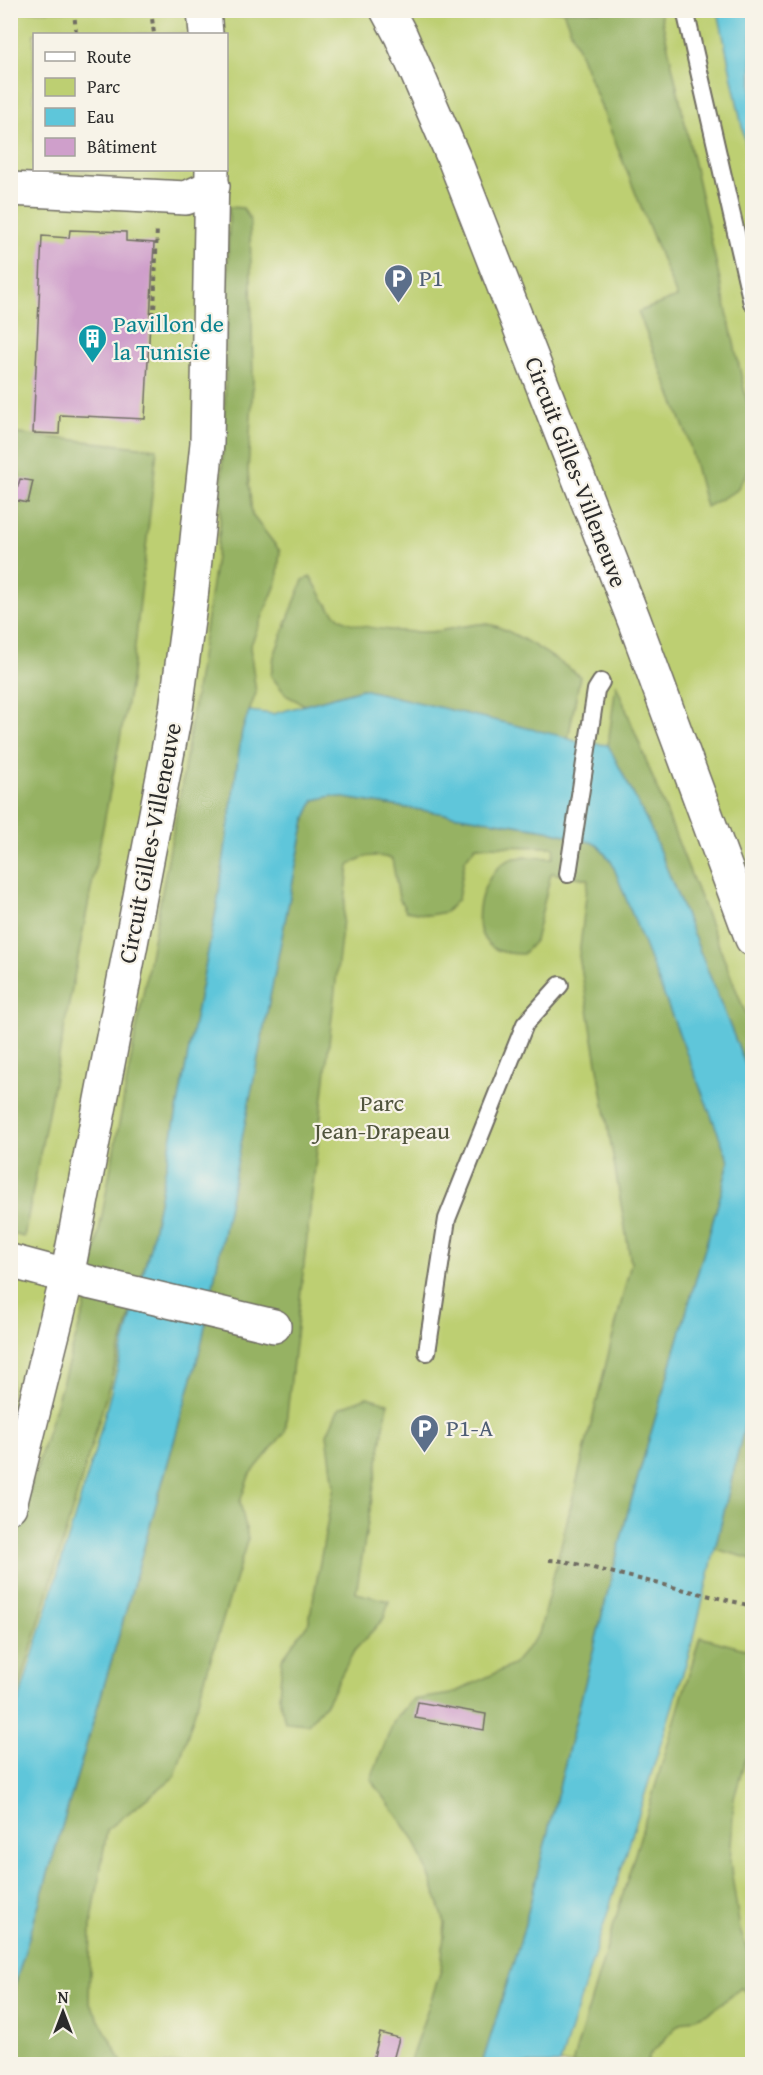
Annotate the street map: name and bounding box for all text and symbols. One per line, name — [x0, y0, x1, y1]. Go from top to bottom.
legend — [33, 33, 228, 171]
text: Route — [87, 43, 131, 70]
text: Parc — [87, 73, 120, 100]
text: Eau — [87, 103, 115, 130]
text: Bâtiment — [87, 133, 157, 160]
place label: P1 — [419, 260, 443, 295]
parking icon: P1 — [382, 262, 414, 304]
place label: Pavillon de la Tunisie — [113, 306, 224, 369]
building icon: Pavillon de la Tunisie — [76, 322, 108, 364]
street label: Circuit Gilles-Villeneuve — [516, 351, 637, 592]
street label: Circuit Gilles-Villeneuve — [109, 720, 190, 966]
park label: Parc Jean-Drapeau — [311, 1085, 450, 1148]
place label: P1-A — [446, 1410, 494, 1445]
parking icon: P1-A — [409, 1412, 441, 1454]
north arrow — [33, 1982, 93, 2042]
text: N — [58, 1985, 69, 2009]

